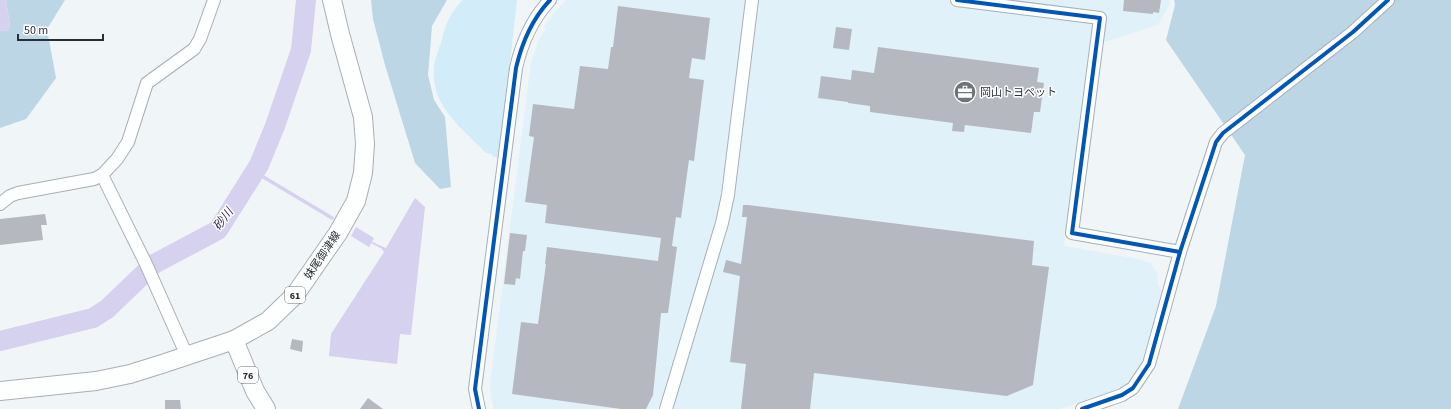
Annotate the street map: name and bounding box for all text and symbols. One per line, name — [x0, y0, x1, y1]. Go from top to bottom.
scale bar — [18, 16, 103, 42]
text: 50 m — [24, 22, 48, 39]
office icon: 岡山トヨペット — [952, 79, 978, 105]
place label: 岡山トヨペット — [980, 85, 1057, 100]
water label: 砂川 — [209, 203, 239, 234]
street label: 妹尾御津線 — [301, 228, 344, 282]
road number: 61 — [285, 287, 305, 303]
road number: 76 — [238, 367, 258, 383]

